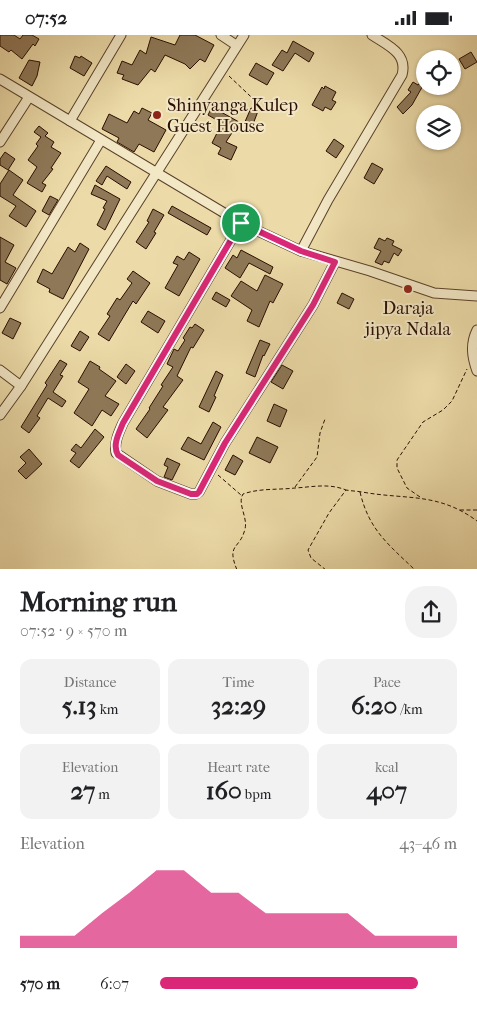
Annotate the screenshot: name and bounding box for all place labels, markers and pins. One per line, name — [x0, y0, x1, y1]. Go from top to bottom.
place label: Shinyanga Kulep Guest House — [167, 95, 298, 137]
marker: Shinyanga Kulep Guest House — [151, 109, 163, 121]
pin — [220, 202, 262, 244]
marker: Daraja jipya Ndala — [402, 283, 414, 295]
place label: Daraja jipya Ndala — [363, 298, 451, 340]

